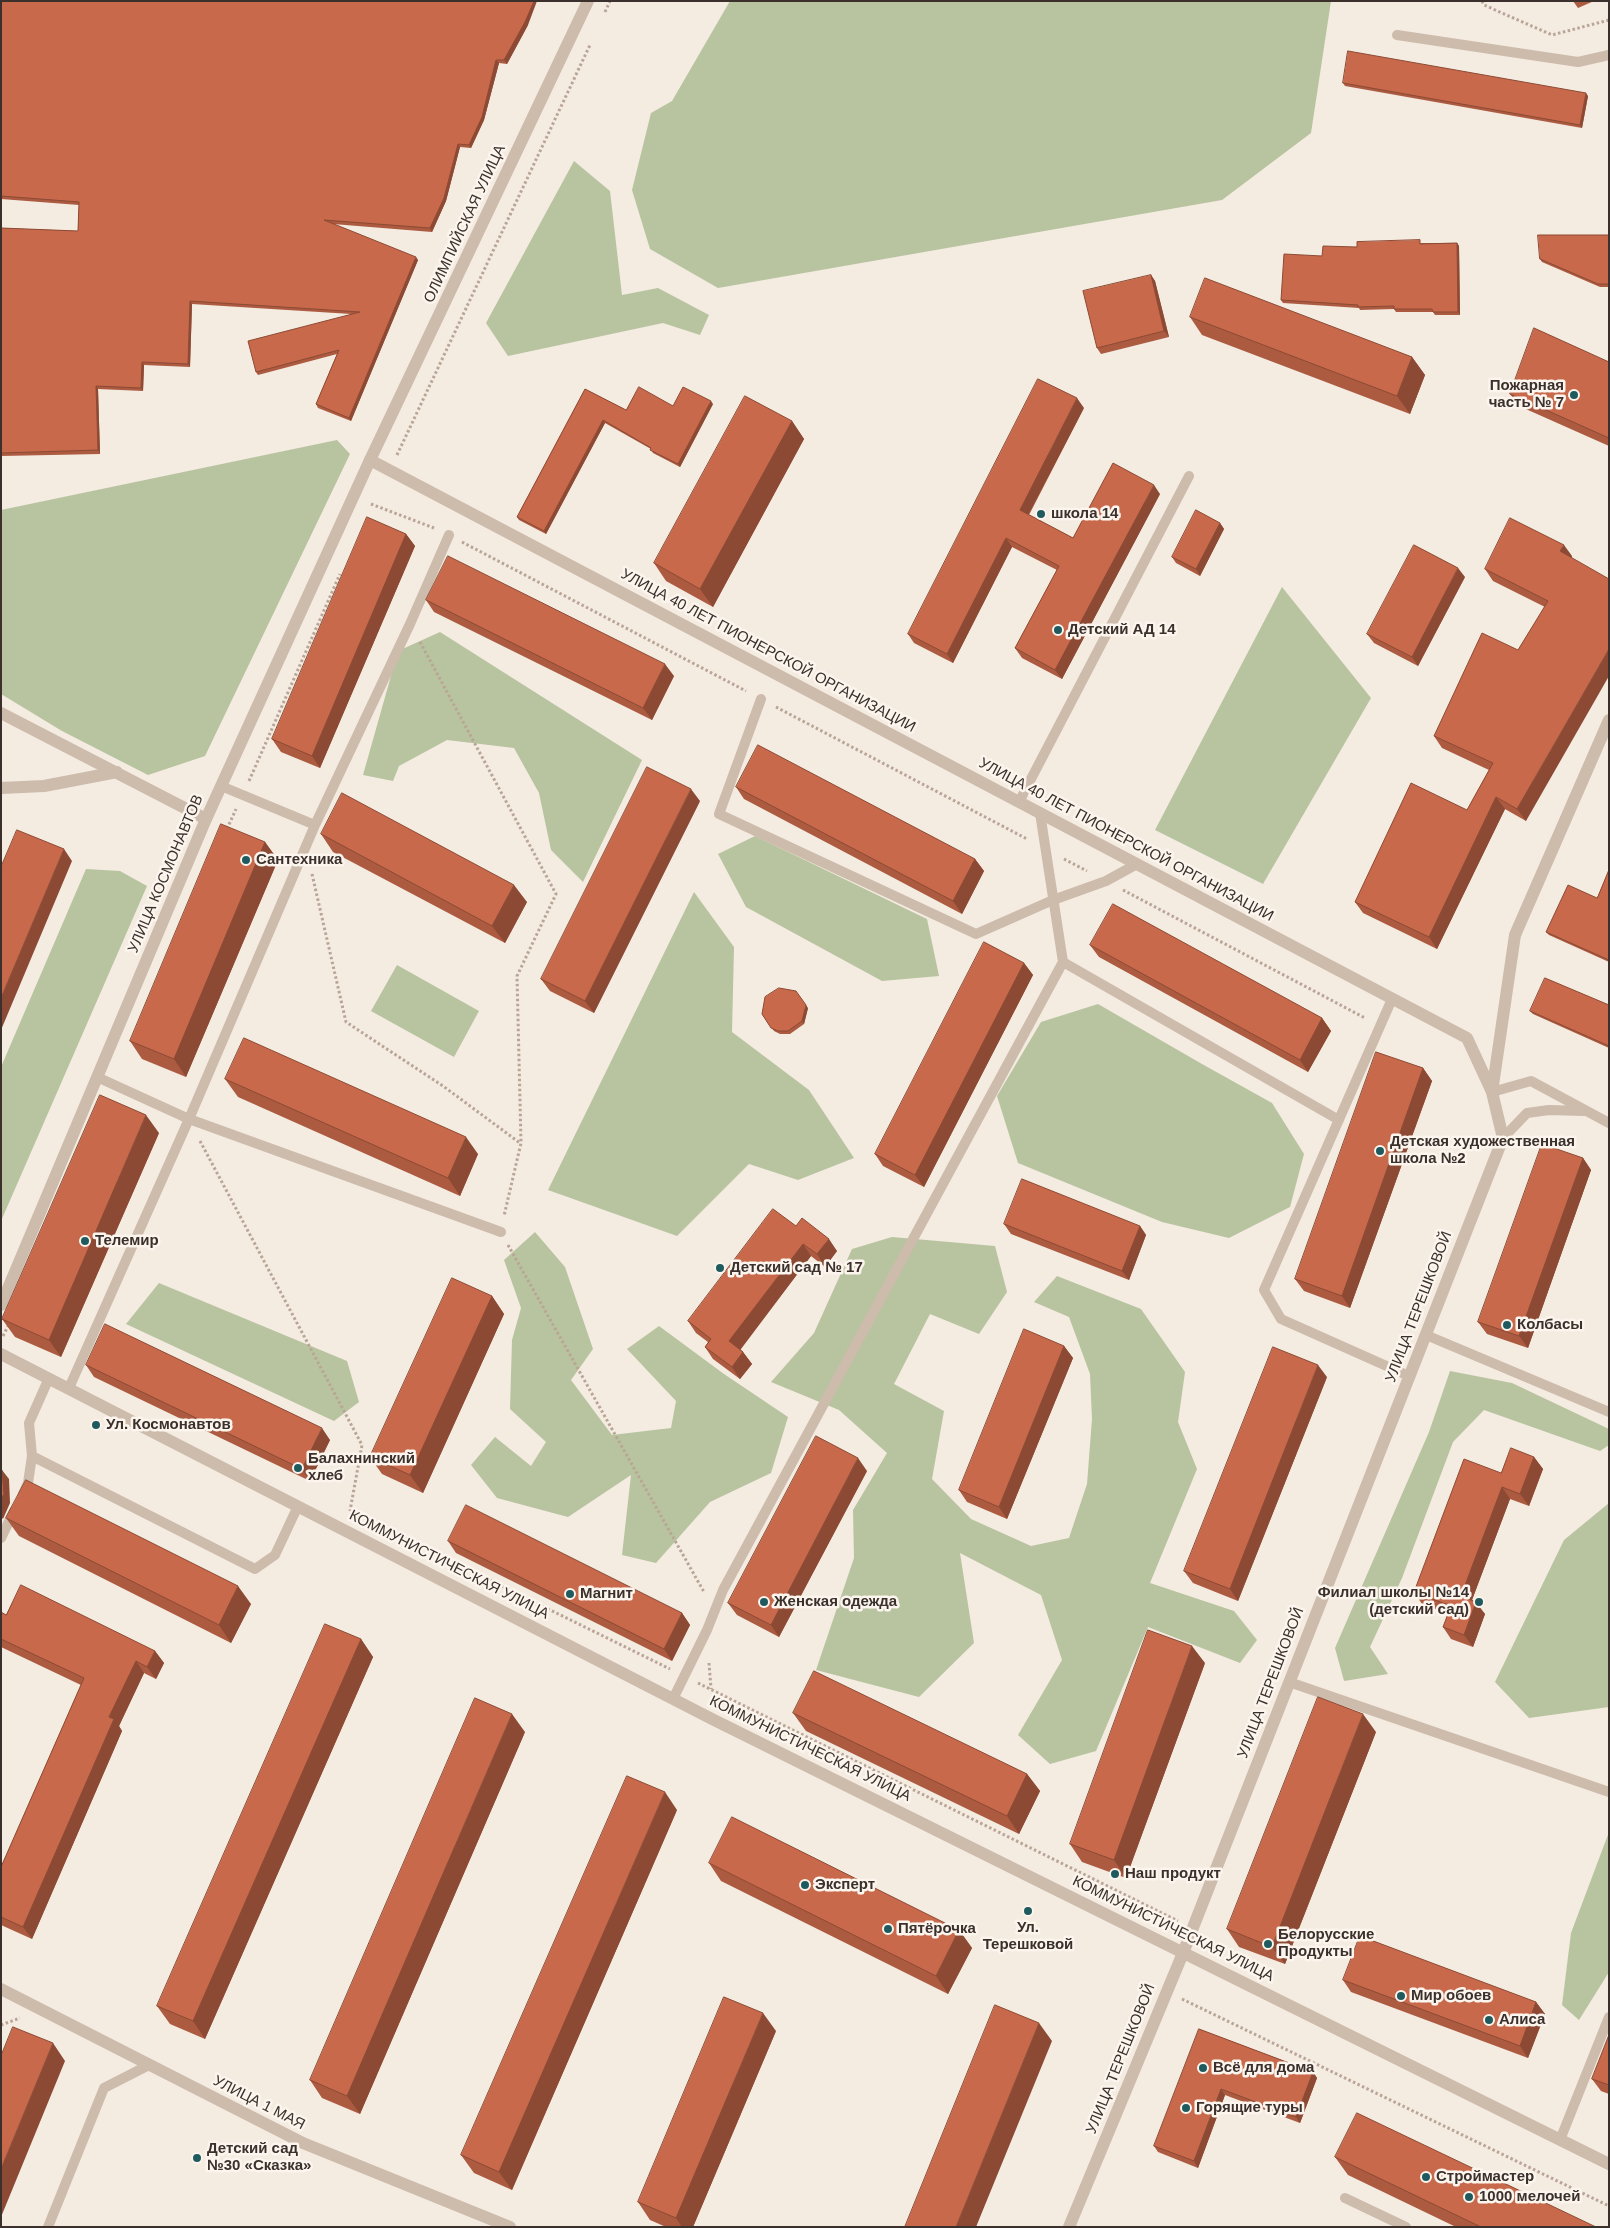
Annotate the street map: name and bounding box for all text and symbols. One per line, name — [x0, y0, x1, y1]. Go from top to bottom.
street label: ОЛИМПИЙСКАЯ УЛИЦА — [420, 142, 510, 306]
place label: Пожарная часть № 7 — [1489, 377, 1564, 412]
marker: Пожарная часть № 7 — [1568, 389, 1580, 401]
place label: школа 14 — [1051, 505, 1118, 523]
marker: школа 14 — [1035, 508, 1047, 520]
street label: УЛИЦА 40 ЛЕТ ПИОНЕРСКОЙ ОРГАНИЗАЦИИ — [618, 565, 918, 737]
place label: Детский АД 14 — [1068, 621, 1176, 639]
marker: Детский АД 14 — [1052, 624, 1064, 636]
street label: УЛИЦА 40 ЛЕТ ПИОНЕРСКОЙ ОРГАНИЗАЦИИ — [976, 754, 1276, 926]
street label: УЛИЦА КОСМОНАВТОВ — [125, 792, 207, 956]
place label: Сантехника — [256, 851, 342, 869]
marker: Сантехника — [240, 854, 252, 866]
place label: Детская художественная школа №2 — [1390, 1133, 1575, 1168]
marker: Детская художественная школа №2 — [1374, 1145, 1386, 1157]
street label: УЛИЦА ТЕРЕШКОВОЙ — [1382, 1229, 1456, 1385]
place label: Телемир — [95, 1232, 159, 1250]
marker: Телемир — [79, 1235, 91, 1247]
place label: Детский сад № 17 — [730, 1259, 863, 1277]
marker: Детский сад № 17 — [714, 1262, 726, 1274]
place label: Колбасы — [1517, 1316, 1583, 1334]
marker: Колбасы — [1501, 1319, 1513, 1331]
place label: Ул. Космонавтов — [106, 1416, 231, 1434]
marker: Ул. Космонавтов — [90, 1419, 102, 1431]
place label: Балахнинский хлеб — [308, 1450, 415, 1485]
marker: Балахнинский хлеб — [292, 1462, 304, 1474]
street label: КОММУНИСТИЧЕСКАЯ УЛИЦА — [346, 1507, 552, 1623]
place label: Филиал школы №14 (детский сад) — [1318, 1584, 1469, 1619]
place label: Магнит — [580, 1585, 633, 1603]
marker: Магнит — [564, 1588, 576, 1600]
place label: Женская одежда — [774, 1593, 897, 1611]
marker: Женская одежда — [758, 1596, 770, 1608]
marker: Филиал школы №14 (детский сад) — [1473, 1596, 1485, 1608]
street label: УЛИЦА ТЕРЕШКОВОЙ — [1234, 1605, 1308, 1761]
street label: КОММУНИСТИЧЕСКАЯ УЛИЦА — [706, 1692, 914, 1806]
place label: Наш продукт — [1125, 1865, 1221, 1883]
marker: Наш продукт — [1109, 1868, 1121, 1880]
street label: КОММУНИСТИЧЕСКАЯ УЛИЦА — [1069, 1872, 1277, 1986]
place label: Эксперт — [815, 1876, 875, 1894]
marker: Эксперт — [799, 1879, 811, 1891]
marker: Ул. Терешковой — [1022, 1905, 1034, 1917]
place label: Ул. Терешковой — [983, 1919, 1073, 1954]
place label: Пятёрочка — [898, 1920, 976, 1938]
marker: Пятёрочка — [882, 1923, 894, 1935]
place label: Белорусские Продукты — [1278, 1926, 1374, 1961]
marker: Белорусские Продукты — [1262, 1938, 1274, 1950]
street label: УЛИЦА ТЕРЕШКОВОЙ — [1083, 1981, 1159, 2137]
place label: Мир обоев — [1411, 1987, 1491, 2005]
marker: Мир обоев — [1395, 1990, 1407, 2002]
place label: Алиса — [1499, 2011, 1545, 2029]
marker: Алиса — [1483, 2014, 1495, 2026]
place label: Всё для дома — [1213, 2059, 1314, 2077]
marker: Всё для дома — [1197, 2062, 1209, 2074]
street label: УЛИЦА 1 МАЯ — [210, 2072, 308, 2134]
place label: Горящие туры — [1196, 2099, 1303, 2117]
marker: Горящие туры — [1180, 2102, 1192, 2114]
place label: Детский сад №30 «Сказка» — [207, 2140, 311, 2175]
marker: Детский сад №30 «Сказка» — [191, 2152, 203, 2164]
place label: Строймастер — [1436, 2168, 1534, 2186]
marker: Строймастер — [1420, 2171, 1432, 2183]
place label: 1000 мелочей — [1479, 2188, 1580, 2206]
marker: 1000 мелочей — [1463, 2191, 1475, 2203]

